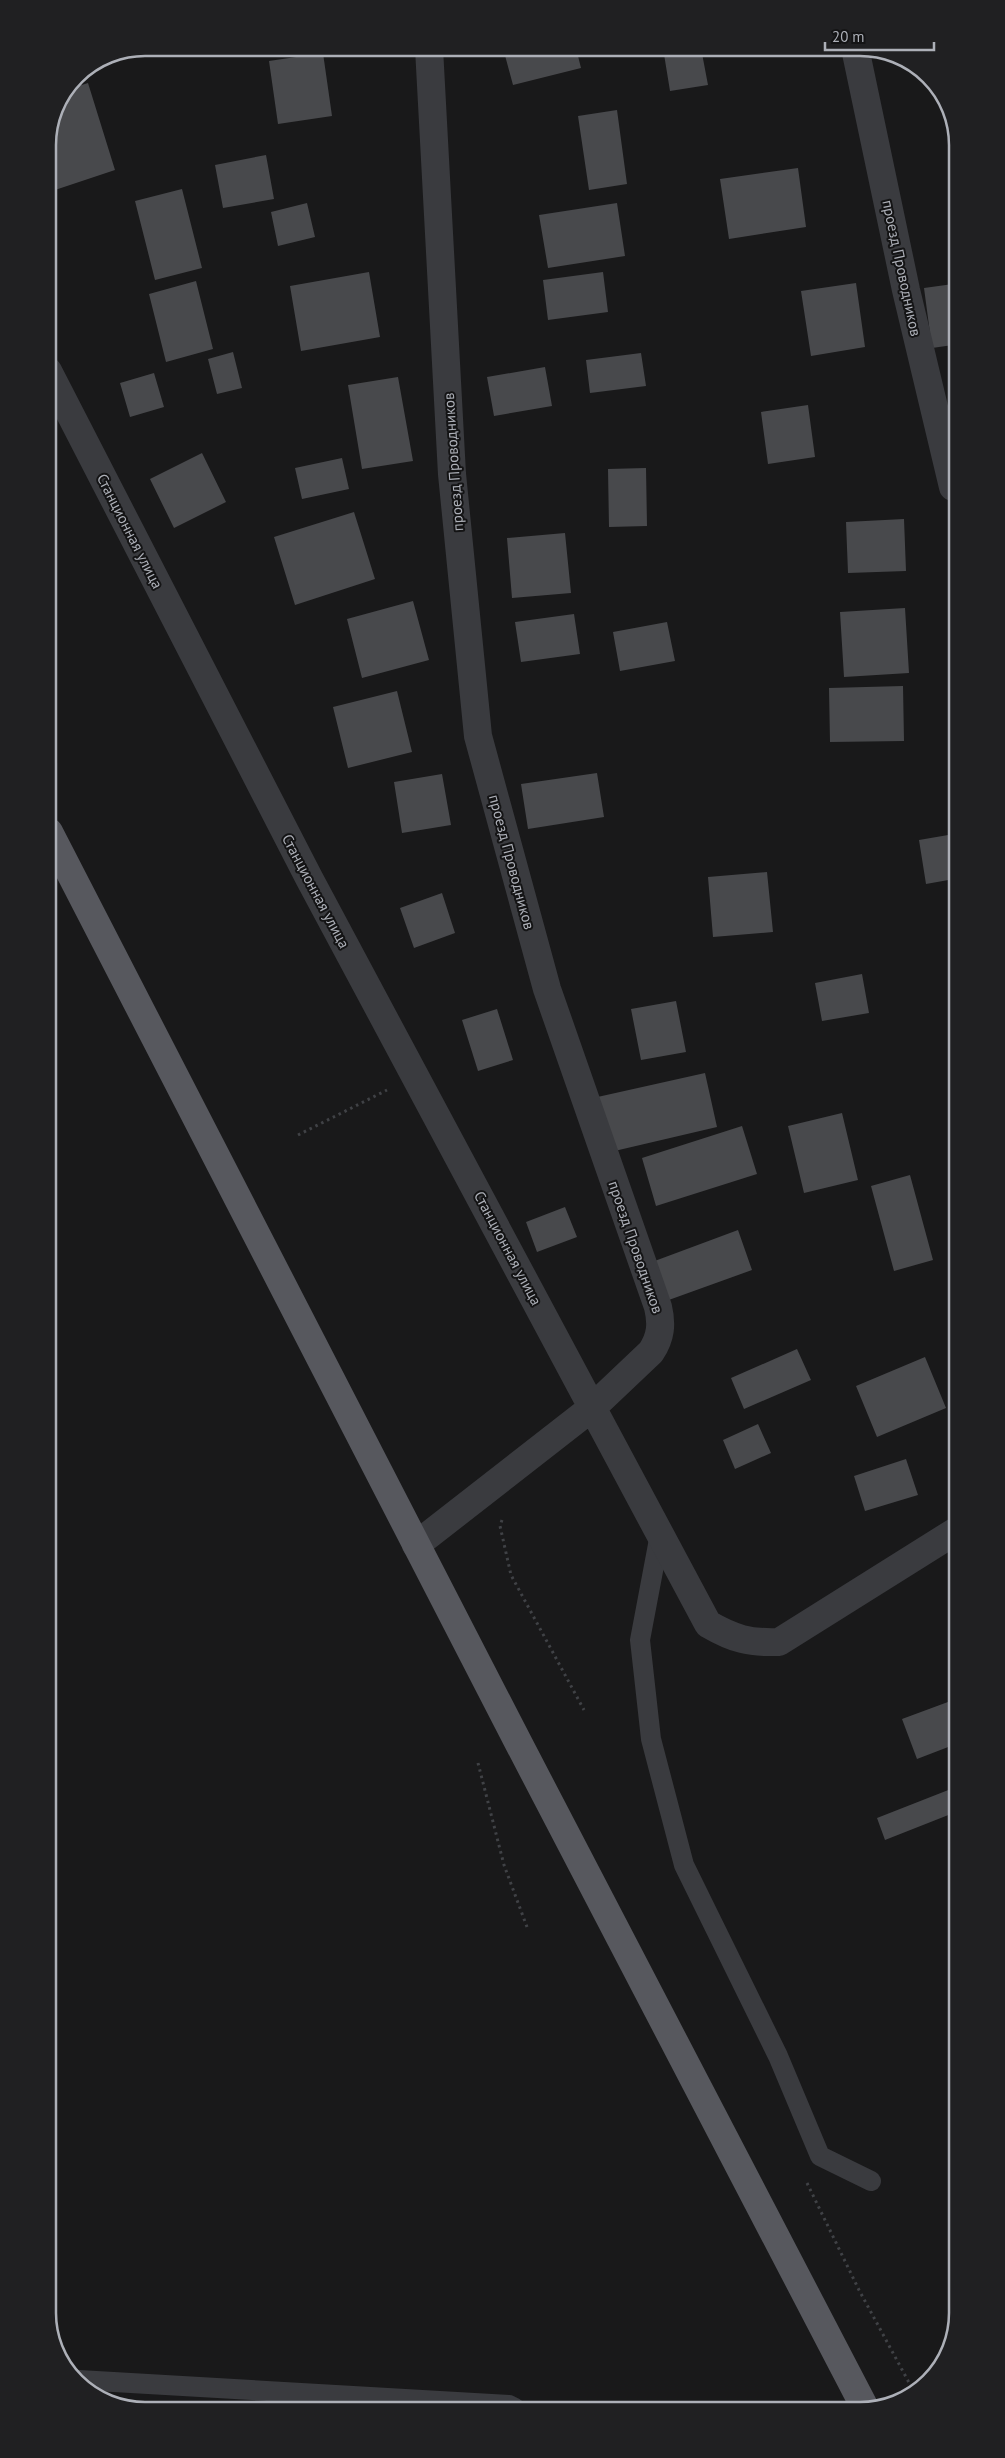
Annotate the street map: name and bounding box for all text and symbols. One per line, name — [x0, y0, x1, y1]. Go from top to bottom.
scale bar — [825, 20, 934, 52]
text: 20 m — [832, 27, 865, 46]
street label: проезд Проводников — [878, 198, 926, 338]
street label: проезд Проводников — [439, 392, 467, 532]
street label: Станционная улица — [93, 470, 167, 592]
street label: проезд Проводников — [485, 792, 539, 932]
street label: Станционная улица — [278, 831, 354, 951]
street label: проезд Проводников — [604, 1178, 668, 1316]
street label: Станционная улица — [470, 1188, 546, 1308]

